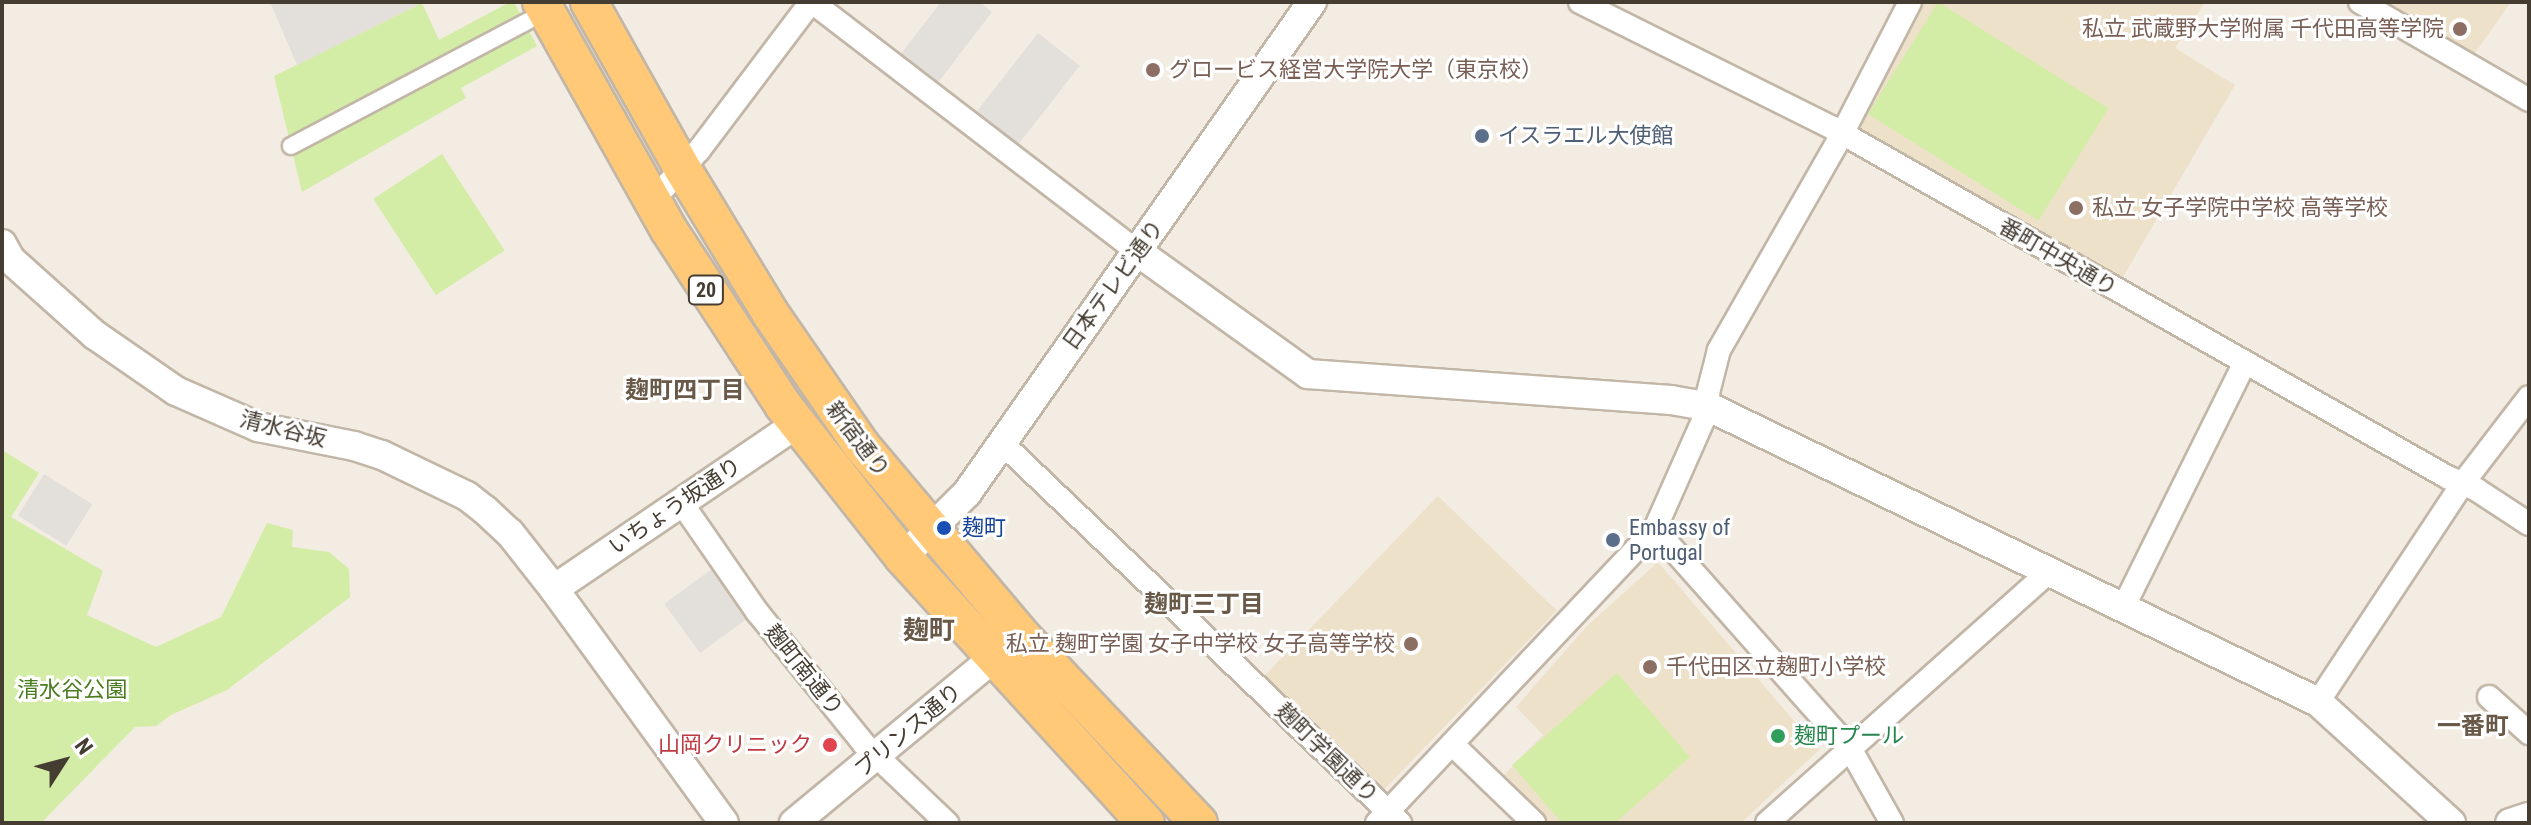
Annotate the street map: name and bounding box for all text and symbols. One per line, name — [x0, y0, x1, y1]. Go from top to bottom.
place label: 私立 武蔵野大学附属 千代田高等学院 — [2082, 16, 2444, 42]
marker: 私立 武蔵野大学附属 千代田高等学院 — [2451, 20, 2469, 38]
place label: グロービス経営大学院大学（東京校） — [1169, 57, 1543, 83]
marker: グロービス経営大学院大学（東京校） — [1144, 61, 1162, 79]
place label: イスラエル大使館 — [1498, 123, 1674, 149]
marker: イスラエル大使館 — [1473, 127, 1491, 145]
place label: 私立 女子学院中学校 高等学校 — [2092, 195, 2388, 221]
marker: 私立 女子学院中学校 高等学校 — [2067, 199, 2085, 217]
street label: 番町中央通り — [1994, 213, 2122, 301]
street label: 日本テレビ通り — [1057, 215, 1169, 355]
road number: 20 — [686, 274, 726, 306]
district label: 麹町四丁目 — [625, 377, 745, 405]
street label: 新宿通り — [821, 396, 895, 482]
street label: 清水谷坂 — [237, 406, 329, 452]
street label: いちょう坂通り — [604, 452, 746, 560]
place label: Embassy of Portugal — [1629, 514, 1730, 566]
place label: 麹町 — [962, 515, 1006, 541]
marker: 麹町 — [933, 517, 955, 539]
marker: Embassy of Portugal — [1604, 531, 1622, 549]
district label: 麹町三丁目 — [1144, 591, 1264, 619]
district label: 麹町 — [903, 615, 955, 647]
street label: 麹町南通り — [759, 619, 849, 721]
place label: 私立 麹町学園 女子中学校 女子高等学校 — [1006, 631, 1395, 657]
marker: 私立 麹町学園 女子中学校 女子高等学校 — [1402, 635, 1420, 653]
place label: 千代田区立麹町小学校 — [1666, 654, 1886, 680]
marker: 千代田区立麹町小学校 — [1641, 658, 1659, 676]
park label: 清水谷公園 — [17, 677, 127, 703]
street label: プリンス通り — [849, 677, 967, 783]
street label: 麹町学園通り — [1270, 698, 1384, 808]
district label: 一番町 — [2437, 713, 2509, 741]
north arrow — [24, 721, 104, 801]
place label: 麹町プール — [1794, 723, 1904, 749]
marker: 麹町プール — [1769, 727, 1787, 745]
place label: 山岡クリニック — [658, 732, 812, 758]
text: N — [70, 734, 98, 759]
marker: 山岡クリニック — [819, 734, 841, 756]

